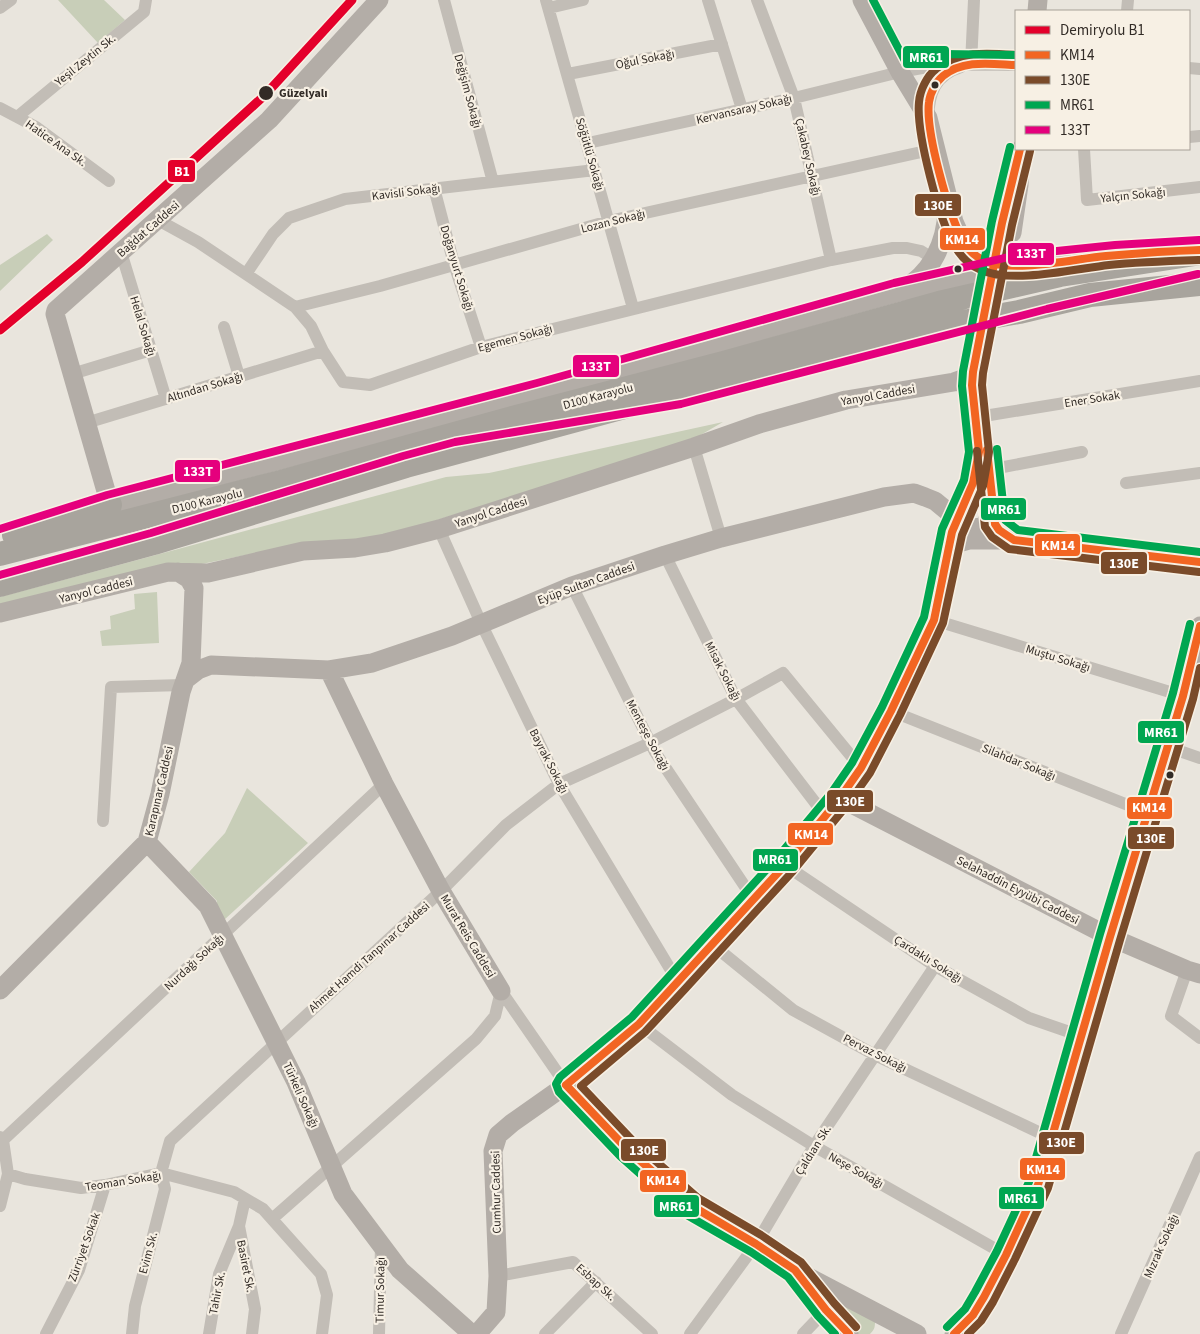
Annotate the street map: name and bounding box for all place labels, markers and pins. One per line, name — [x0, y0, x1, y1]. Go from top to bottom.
unlabelled marker — [930, 80, 940, 90]
marker: Güzelyalı — [257, 84, 275, 102]
place label: Güzelyalı — [279, 85, 328, 102]
unlabelled marker — [953, 264, 963, 274]
unlabelled marker — [1165, 770, 1175, 780]

